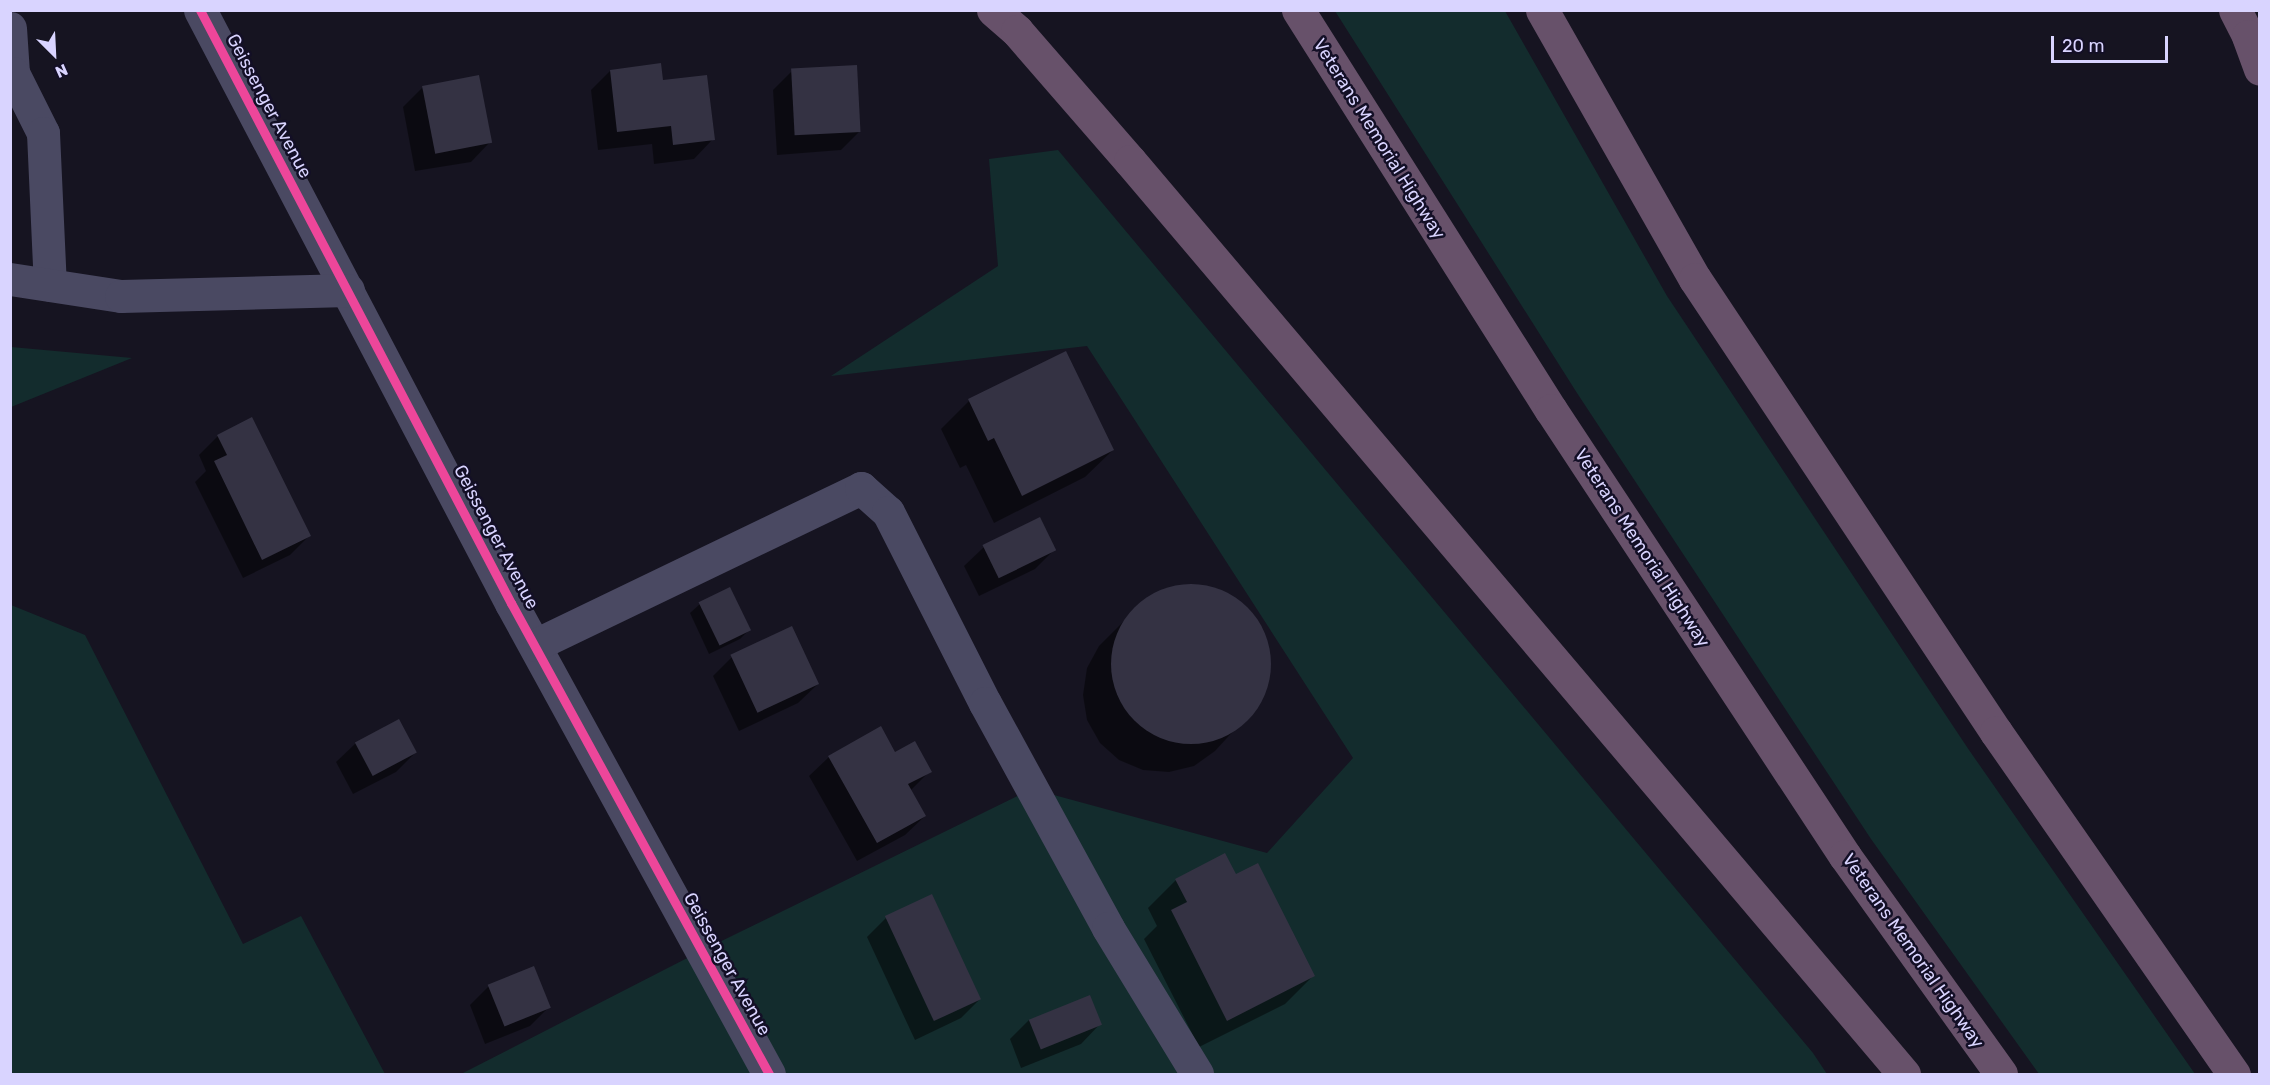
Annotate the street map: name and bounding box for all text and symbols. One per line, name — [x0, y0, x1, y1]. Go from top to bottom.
north arrow — [24, 24, 84, 84]
scale bar — [2054, 24, 2171, 62]
street label: Geissenger Avenue — [222, 30, 316, 182]
street label: Veterans Memorial Highway — [1308, 35, 1450, 243]
text: 20 m — [2062, 35, 2104, 57]
text: N — [52, 60, 71, 82]
street label: Veterans Memorial Highway — [1570, 445, 1714, 651]
street label: Geissenger Avenue — [449, 461, 543, 613]
street label: Veterans Memorial Highway — [1838, 850, 1988, 1052]
street label: Geissenger Avenue — [678, 888, 776, 1040]

